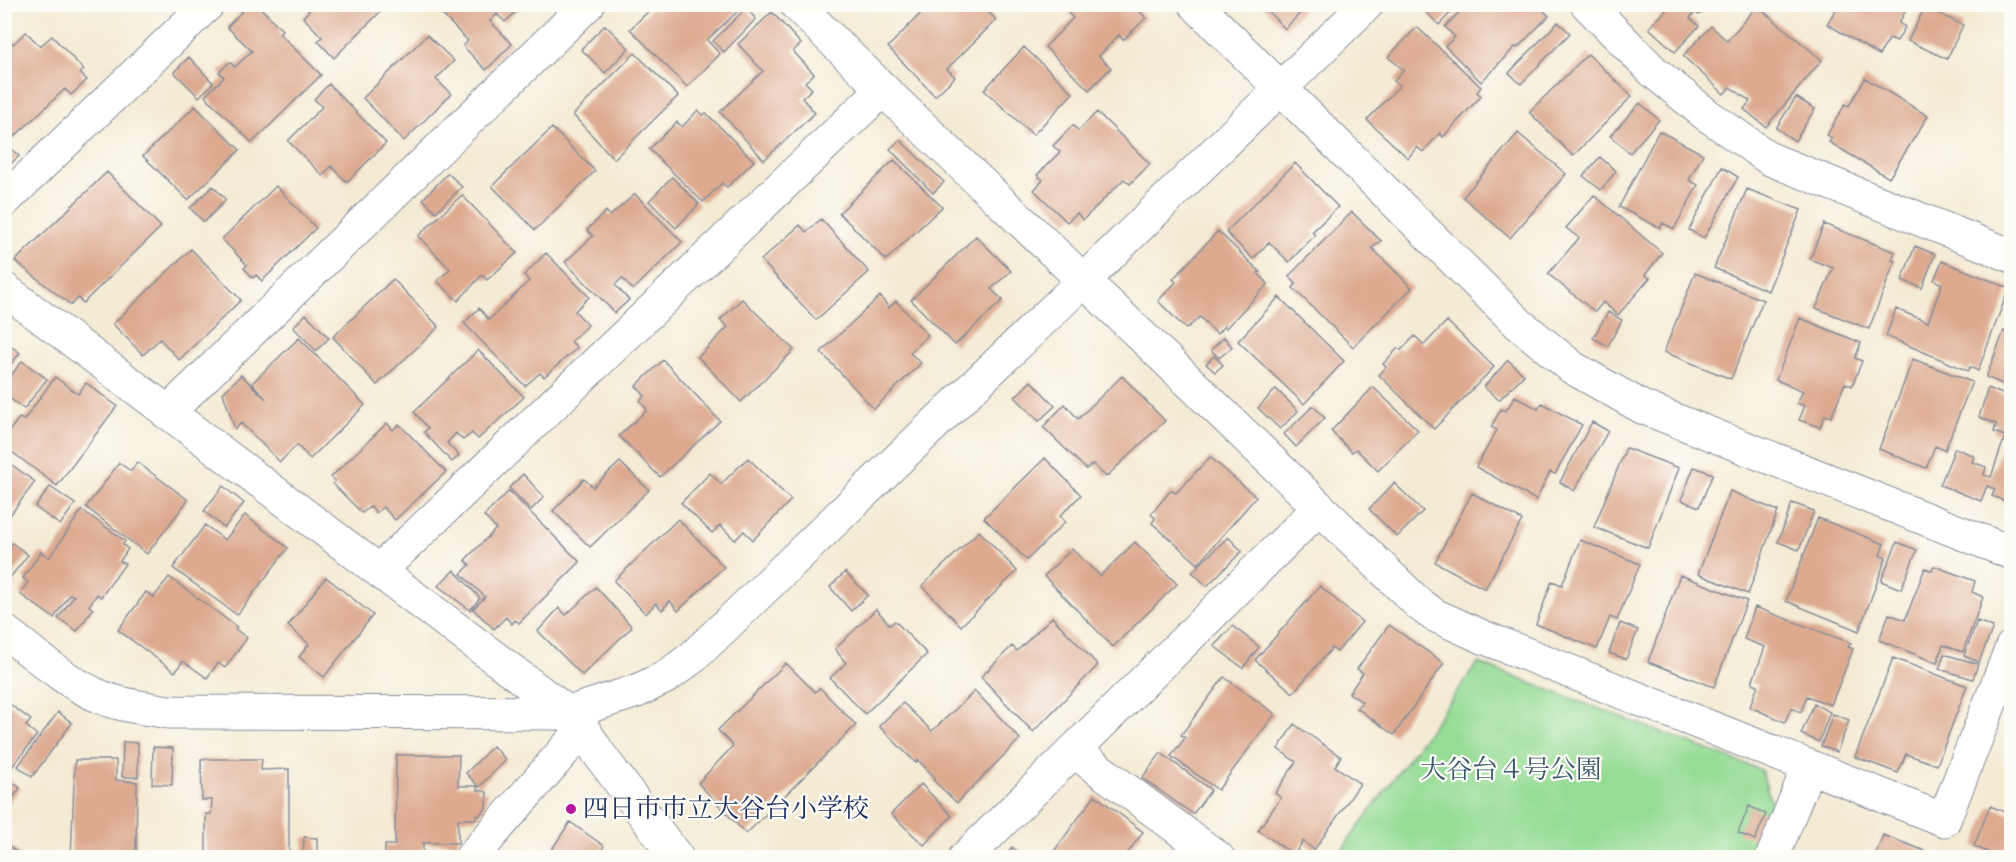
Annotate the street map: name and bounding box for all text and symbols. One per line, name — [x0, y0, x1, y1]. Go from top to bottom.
park label: 大谷台４号公園 — [1420, 754, 1602, 786]
place label: 四日市市立大谷台小学校 — [583, 793, 869, 825]
marker: 四日市市立大谷台小学校 — [564, 802, 578, 816]

